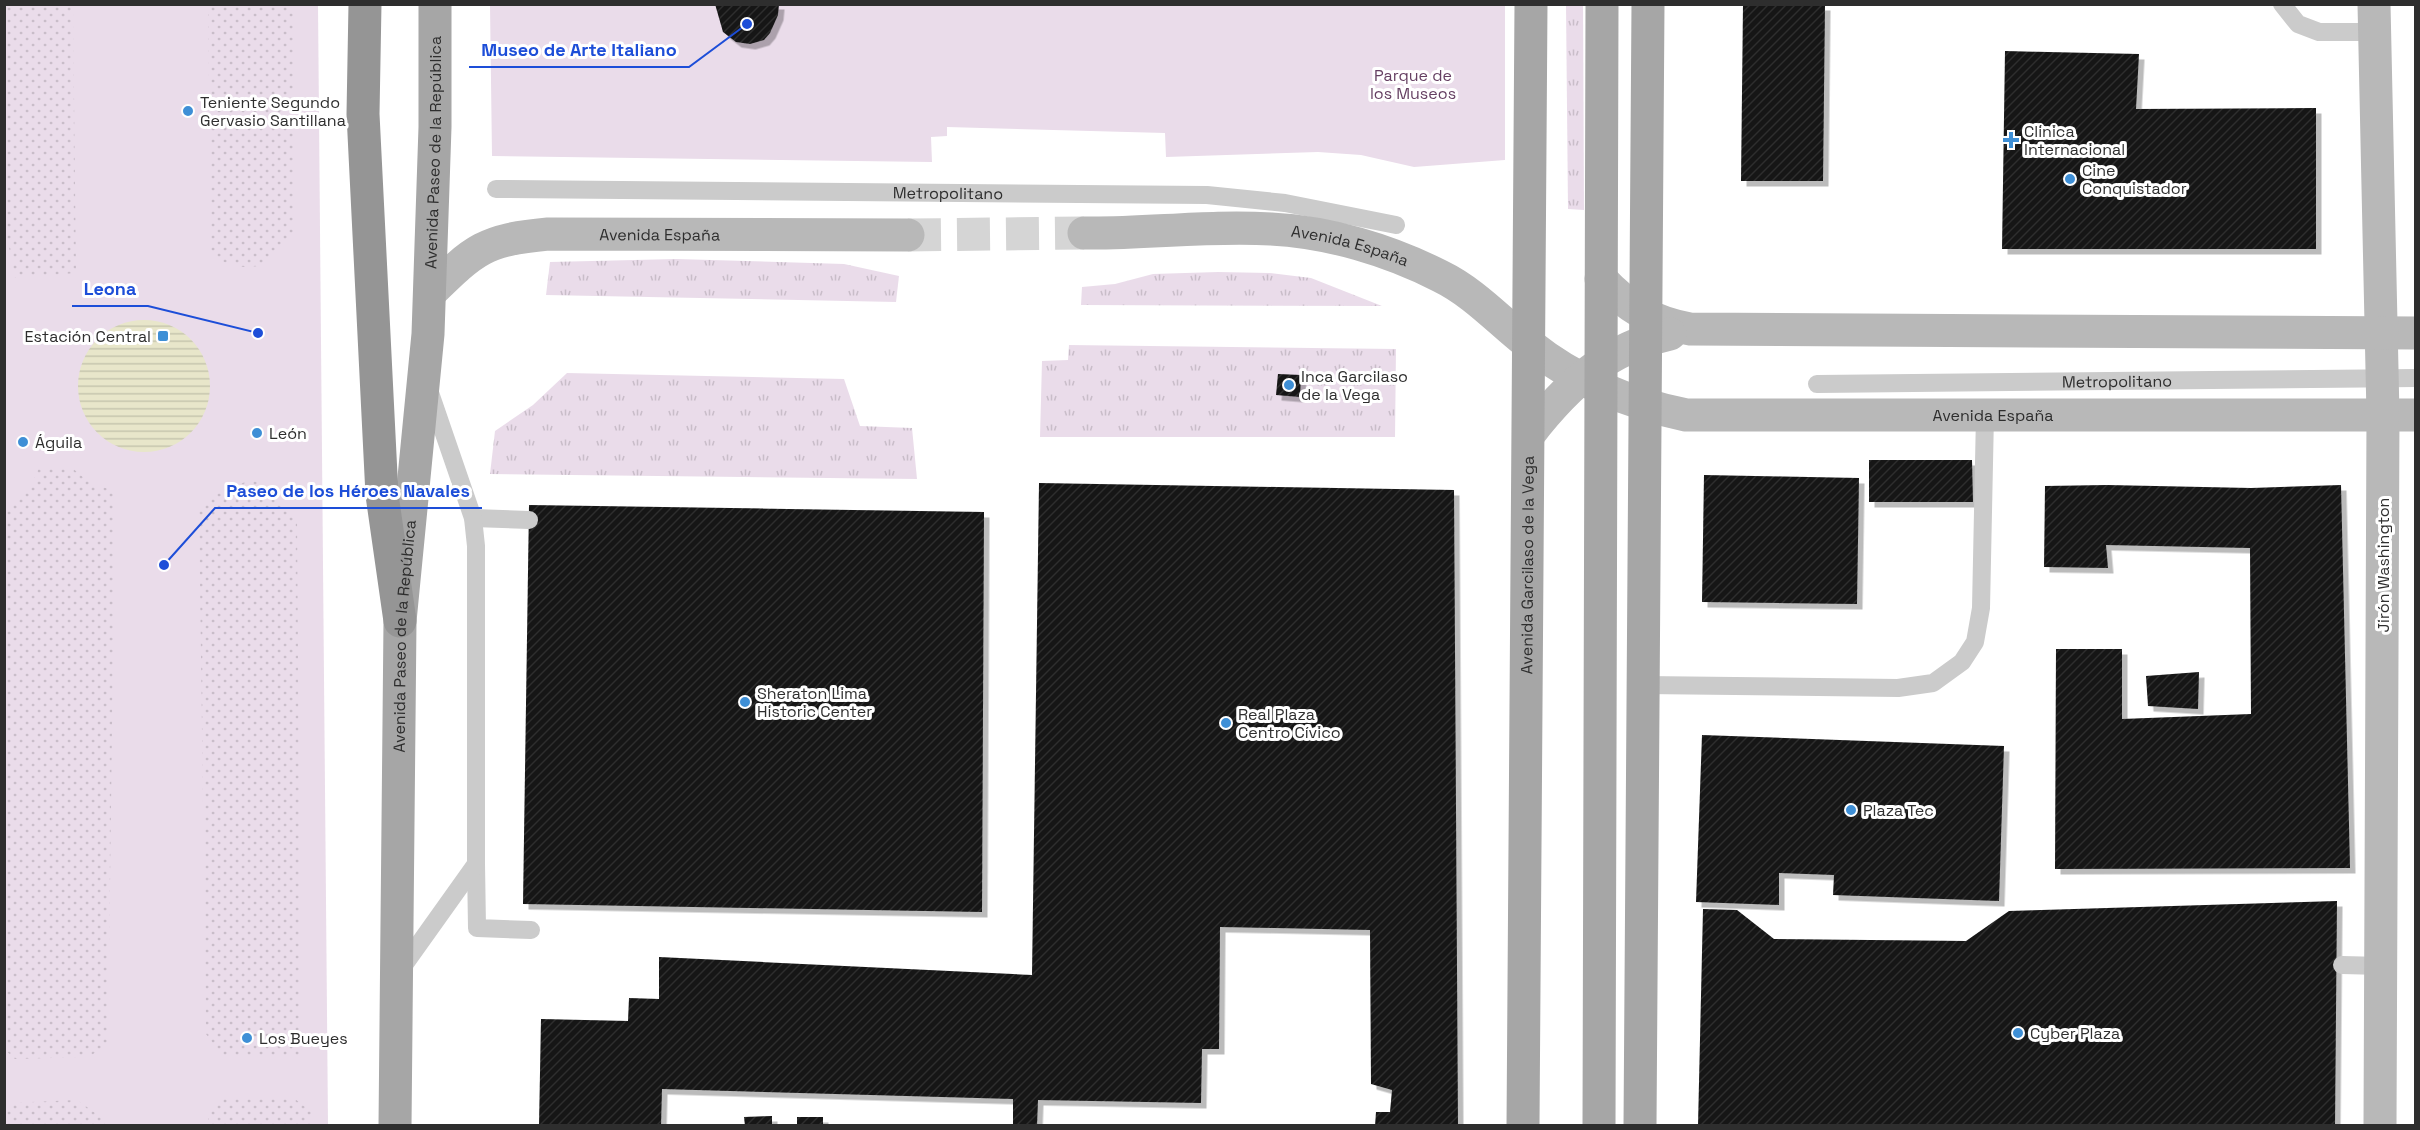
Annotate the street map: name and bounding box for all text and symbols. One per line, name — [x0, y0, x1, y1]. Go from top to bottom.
callout: Museo de Arte Italiano — [469, 31, 689, 67]
street label: Avenida Paseo de la República — [420, 36, 446, 269]
text: Museo de Arte Italiano — [481, 38, 677, 61]
park label: Parque de los Museos — [1370, 65, 1456, 104]
place label: Teniente Segundo Gervasio Santillana — [200, 92, 346, 131]
marker: Teniente Segundo Gervasio Santillana — [181, 104, 195, 118]
place label: Clinica Internacional — [2024, 121, 2125, 160]
marker: Clinica Internacional — [2002, 131, 2020, 149]
place label: Cine Conquistador — [2082, 160, 2187, 199]
marker: Cine Conquistador — [2063, 172, 2077, 186]
street label: Metropolitano — [893, 182, 1003, 204]
street label: Avenida España — [1290, 221, 1412, 271]
street label: Avenida España — [599, 224, 720, 245]
callout: Leona — [72, 270, 148, 306]
text: Leona — [84, 277, 137, 300]
place label: Estación Central — [25, 326, 151, 347]
marker: Estación Central — [156, 329, 170, 343]
place label: Inca Garcilaso de la Vega — [1301, 366, 1408, 405]
street label: Metropolitano — [2062, 370, 2172, 393]
marker: Inca Garcilaso de la Vega — [1282, 378, 1296, 392]
street label: Avenida España — [1932, 405, 2053, 426]
place label: León — [269, 423, 307, 444]
marker: León — [250, 426, 264, 440]
place label: Águila — [35, 432, 82, 453]
marker: Águila — [16, 435, 30, 449]
street label: Avenida Garcilaso de la Vega — [1516, 456, 1539, 674]
callout: Paseo de los Héroes Navales — [215, 472, 482, 508]
text: Paseo de los Héroes Navales — [226, 479, 470, 502]
street label: Jirón Washington — [2373, 498, 2394, 632]
street label: Avenida Paseo de la República — [389, 519, 421, 753]
place label: Sheraton Lima Historic Center — [757, 683, 872, 722]
marker: Sheraton Lima Historic Center — [738, 695, 752, 709]
place label: Real Plaza Centro Cívico — [1238, 704, 1341, 743]
marker: Real Plaza Centro Cívico — [1219, 716, 1233, 730]
place label: Plaza Tec — [1863, 800, 1934, 821]
marker: Plaza Tec — [1844, 803, 1858, 817]
place label: Cyber Plaza — [2030, 1023, 2120, 1044]
marker: Cyber Plaza — [2011, 1026, 2025, 1040]
place label: Los Bueyes — [259, 1028, 348, 1049]
marker: Los Bueyes — [240, 1031, 254, 1045]

